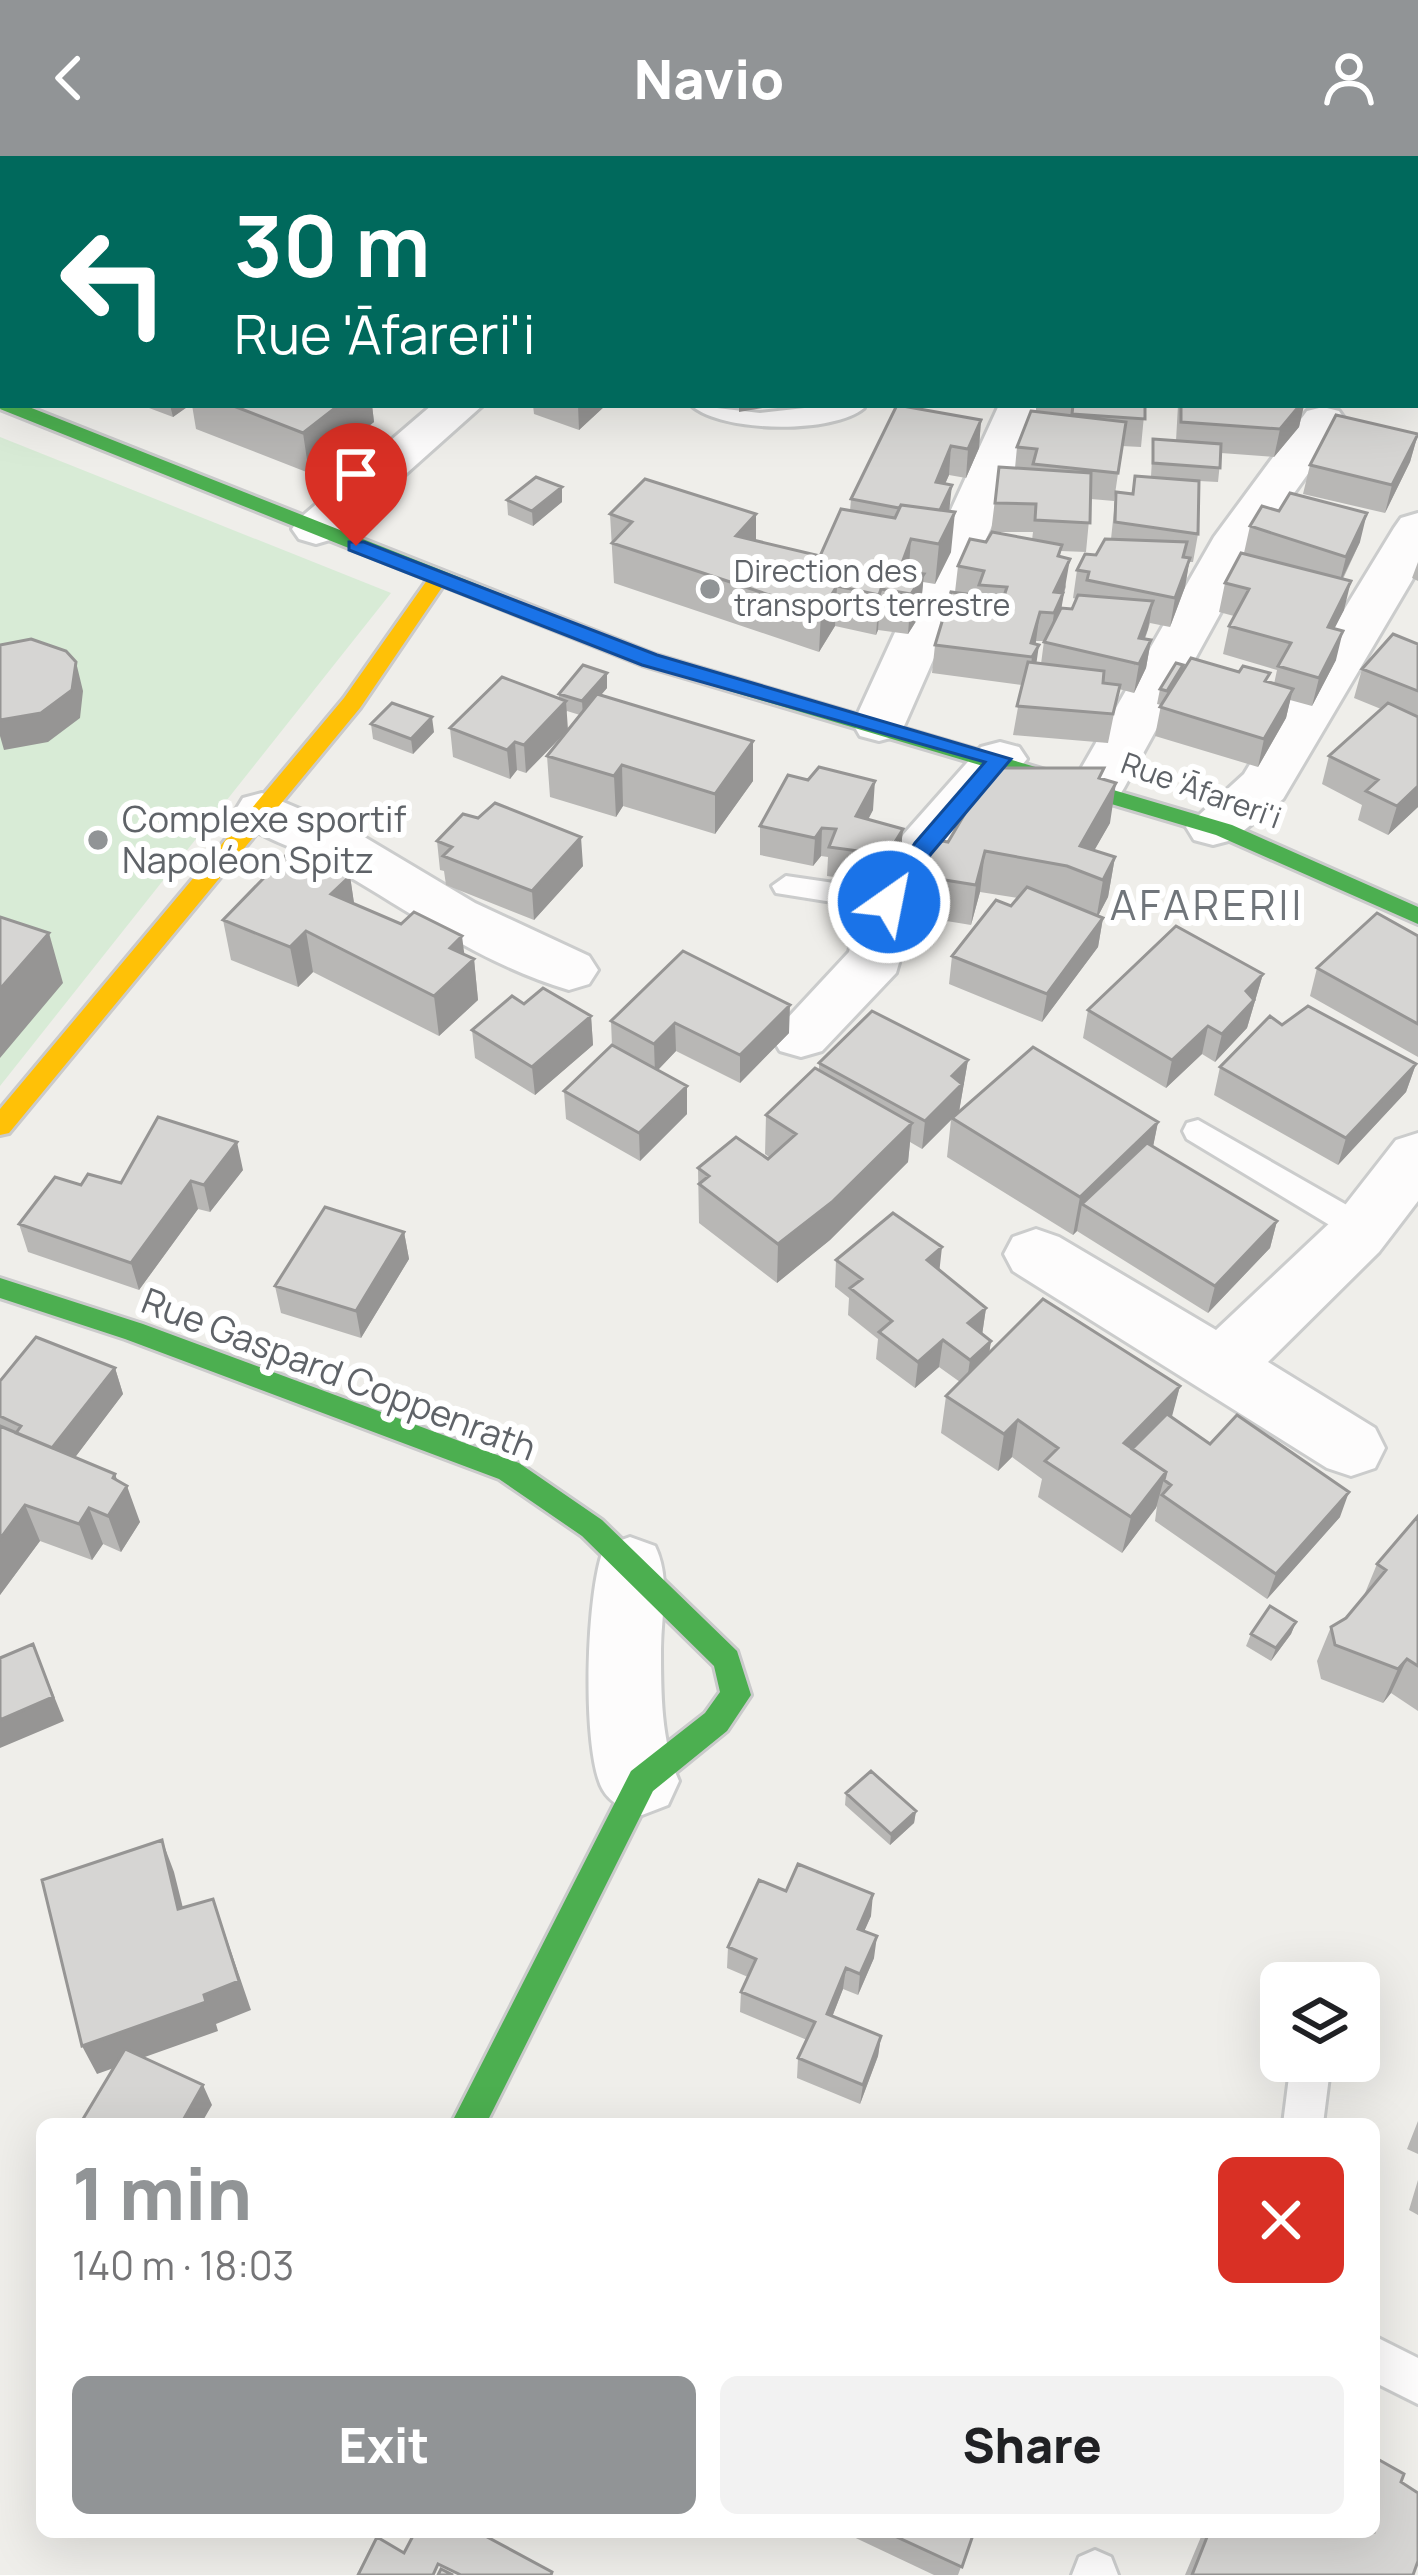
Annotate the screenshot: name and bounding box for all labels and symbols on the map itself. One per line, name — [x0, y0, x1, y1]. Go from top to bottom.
pin — [305, 423, 407, 546]
place label: Direction des transports terrestre — [734, 550, 1010, 625]
marker: Direction des transports terrestre — [697, 576, 723, 602]
street label: Rue 'Āfareri'i — [1116, 742, 1287, 837]
place label: Complexe sportif Napoléon Spitz — [122, 794, 406, 884]
marker: Complexe sportif Napoléon Spitz — [85, 827, 111, 853]
position arrow — [826, 839, 952, 965]
district label: AFARERII — [1110, 875, 1304, 933]
street label: Rue Gaspard Coppenrath — [135, 1276, 543, 1471]

